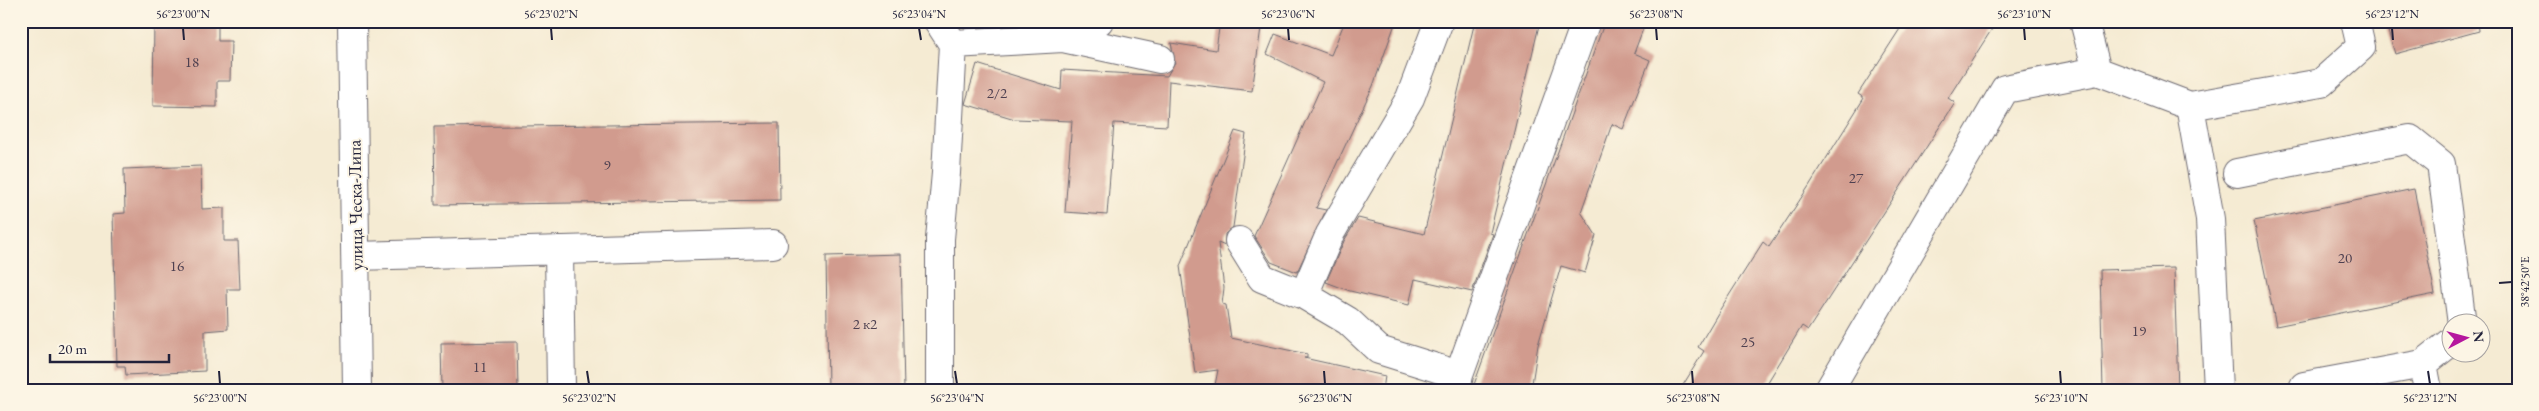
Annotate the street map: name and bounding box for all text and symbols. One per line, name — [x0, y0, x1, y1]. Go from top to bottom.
text: 56°23'00"N — [156, 6, 210, 22]
text: 56°23'02"N — [524, 6, 578, 22]
text: 56°23'04"N — [892, 6, 946, 22]
text: 56°23'06"N — [1261, 6, 1315, 22]
text: 56°23'08"N — [1629, 6, 1683, 22]
text: 56°23'10"N — [1997, 6, 2051, 22]
text: 56°23'12"N — [2365, 6, 2419, 22]
house number: 18 — [185, 52, 199, 71]
house number: 2/2 — [987, 83, 1008, 102]
street label: улица Ческа-Липа — [342, 139, 368, 271]
house number: 9 — [603, 155, 611, 174]
house number: 27 — [1849, 168, 1864, 187]
house number: 20 — [2338, 248, 2352, 267]
house number: 16 — [170, 256, 184, 275]
text: 38°42'50"E — [2517, 256, 2533, 308]
house number: 2 к2 — [853, 314, 878, 333]
north arrow — [2442, 314, 2492, 364]
house number: 19 — [2132, 321, 2146, 340]
text: N — [2469, 330, 2489, 344]
scale bar — [50, 331, 169, 363]
house number: 25 — [1741, 332, 1755, 351]
text: 20 m — [58, 339, 87, 358]
house number: 11 — [473, 357, 487, 376]
text: 56°23'00"N — [193, 390, 247, 406]
text: 56°23'02"N — [562, 390, 616, 406]
text: 56°23'04"N — [930, 390, 984, 406]
text: 56°23'06"N — [1298, 390, 1352, 406]
text: 56°23'08"N — [1666, 390, 1720, 406]
text: 56°23'10"N — [2034, 390, 2088, 406]
text: 56°23'12"N — [2403, 390, 2457, 406]

